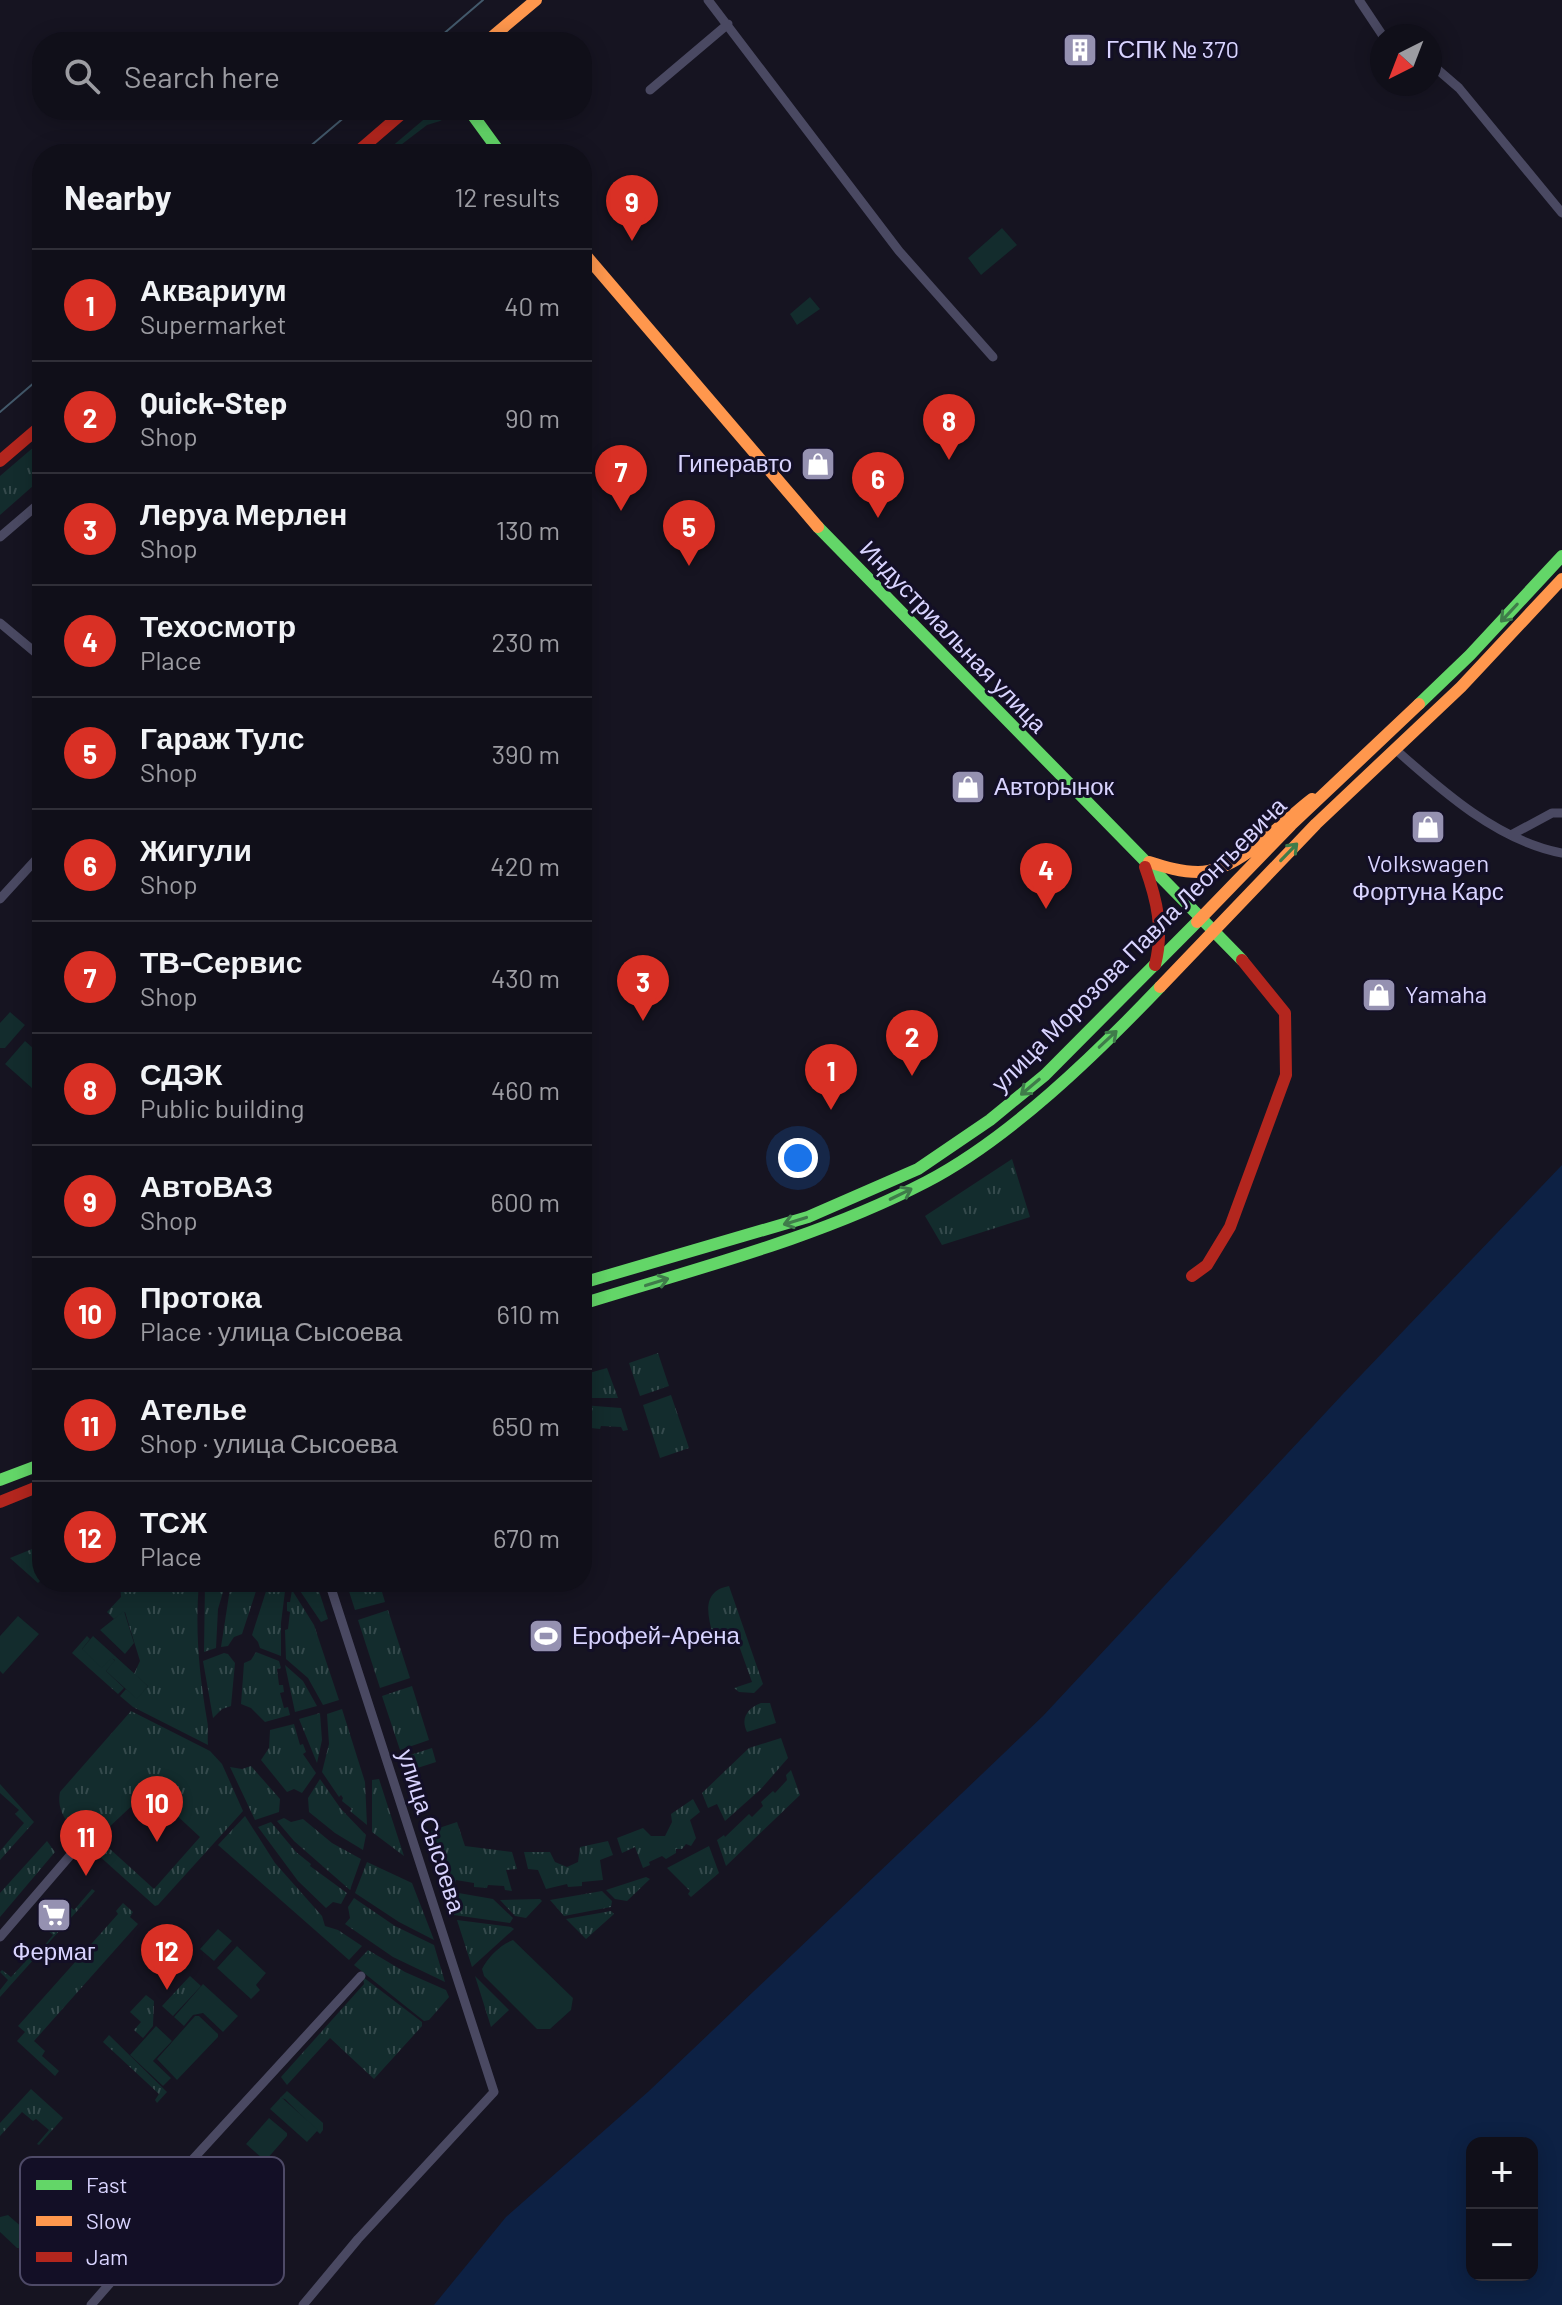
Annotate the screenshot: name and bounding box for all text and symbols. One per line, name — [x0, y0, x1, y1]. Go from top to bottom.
north arrow — [1370, 24, 1442, 96]
building icon: ГСПК № 370 — [1061, 31, 1099, 69]
search box — [32, 32, 592, 120]
place label: ГСПК № 370 — [1106, 34, 1239, 63]
icon: search — [60, 54, 104, 98]
text: Search here — [124, 58, 280, 94]
pin: 9 — [606, 175, 658, 241]
text: Nearby — [64, 176, 172, 217]
text: 12 results — [454, 181, 560, 212]
text: Аквариум — [140, 271, 287, 307]
text: 1 — [85, 290, 95, 321]
text: 40 m — [504, 290, 560, 321]
text: Supermarket — [140, 308, 287, 339]
text: Quick-Step — [140, 384, 287, 420]
pin: 8 — [923, 394, 975, 460]
text: 2 — [83, 402, 97, 433]
text: 90 m — [505, 402, 560, 433]
text: Shop — [140, 420, 198, 451]
pin: 7 — [595, 445, 647, 511]
shop icon: Гиперавто — [799, 445, 837, 483]
place label: Гиперавто — [678, 448, 792, 477]
pin: 6 — [852, 452, 904, 518]
text: Леруа Мерлен — [140, 495, 347, 531]
pin: 5 — [663, 500, 715, 566]
text: 3 — [83, 514, 97, 545]
text: 130 m — [496, 514, 560, 545]
text: Shop — [140, 532, 198, 563]
street label: Индустриальная улица — [855, 534, 1054, 739]
one-way arrow — [1500, 603, 1519, 623]
text: Техосмотр — [140, 607, 296, 643]
text: 4 — [82, 626, 98, 657]
text: 230 m — [491, 626, 560, 657]
text: Place — [140, 644, 202, 675]
text: Гараж Тулс — [140, 719, 304, 755]
text: 5 — [83, 738, 97, 769]
text: 390 m — [492, 738, 560, 769]
text: Shop — [140, 756, 198, 787]
shop icon: Авторынок — [949, 768, 987, 806]
place label: Авторынок — [994, 771, 1115, 800]
street label: улица Морозова Павла Леонтьевича — [984, 790, 1292, 1097]
shop icon: Volkswagen Фортуна Карс — [1409, 808, 1447, 846]
text: Жигули — [140, 831, 252, 867]
pin: 4 — [1020, 843, 1072, 909]
one-way arrow — [1279, 843, 1298, 862]
place label: Volkswagen Фортуна Карс — [1352, 848, 1504, 905]
text: 6 — [83, 850, 97, 881]
text: 420 m — [490, 850, 560, 881]
text: Shop — [140, 868, 198, 899]
text: ТВ-Сервис — [140, 943, 303, 979]
pin: 3 — [617, 955, 669, 1021]
text: 7 — [84, 962, 96, 993]
text: 430 m — [491, 962, 560, 993]
shop icon: Yamaha — [1360, 976, 1398, 1014]
place label: Yamaha — [1405, 979, 1487, 1008]
text: Shop — [140, 980, 198, 1011]
pin: 2 — [886, 1010, 938, 1076]
one-way arrow — [1098, 1029, 1118, 1048]
pin: 1 — [805, 1044, 857, 1110]
text: СДЭК — [140, 1055, 222, 1091]
text: 8 — [83, 1074, 97, 1105]
text: 460 m — [491, 1074, 560, 1105]
one-way arrow — [1021, 1078, 1041, 1096]
text: Public building — [140, 1092, 304, 1123]
your location — [778, 1138, 818, 1178]
text: АвтоВАЗ — [140, 1167, 273, 1203]
text: 9 — [83, 1186, 97, 1217]
text: 600 m — [491, 1186, 560, 1217]
one-way arrow — [889, 1186, 913, 1202]
text: Shop — [140, 1204, 198, 1235]
one-way arrow — [783, 1215, 808, 1230]
one-way arrow — [643, 1274, 669, 1289]
text: Протока — [140, 1278, 262, 1314]
text: 10 — [78, 1298, 102, 1329]
text: 610 m — [497, 1298, 560, 1329]
text: Place · улица Сысоева — [140, 1315, 402, 1346]
text: Ателье — [140, 1390, 247, 1426]
text: 11 — [81, 1410, 99, 1441]
text: 650 m — [492, 1410, 560, 1441]
text: Shop · улица Сысоева — [140, 1427, 398, 1458]
text: ТСЖ — [140, 1503, 207, 1539]
text: 12 — [78, 1522, 102, 1553]
text: 670 m — [493, 1522, 560, 1553]
text: Place — [140, 1540, 202, 1571]
sports icon: Ерофей-Арена — [527, 1617, 565, 1655]
place label: Ерофей-Арена — [572, 1620, 741, 1649]
street label: улица Сысоева — [392, 1745, 473, 1917]
pin: 10 — [131, 1776, 183, 1842]
pin: 11 — [60, 1810, 112, 1876]
supermarket icon: Фермаг — [35, 1896, 73, 1934]
pin: 12 — [141, 1924, 193, 1990]
place label: Фермаг — [12, 1936, 96, 1965]
map controls — [1466, 2137, 1538, 2281]
button: + — [1466, 2137, 1538, 2209]
legend — [20, 2157, 284, 2285]
text: Fast — [86, 2171, 128, 2197]
text: Slow — [86, 2207, 131, 2233]
button: − — [1466, 2209, 1538, 2281]
text: Jam — [86, 2243, 128, 2269]

